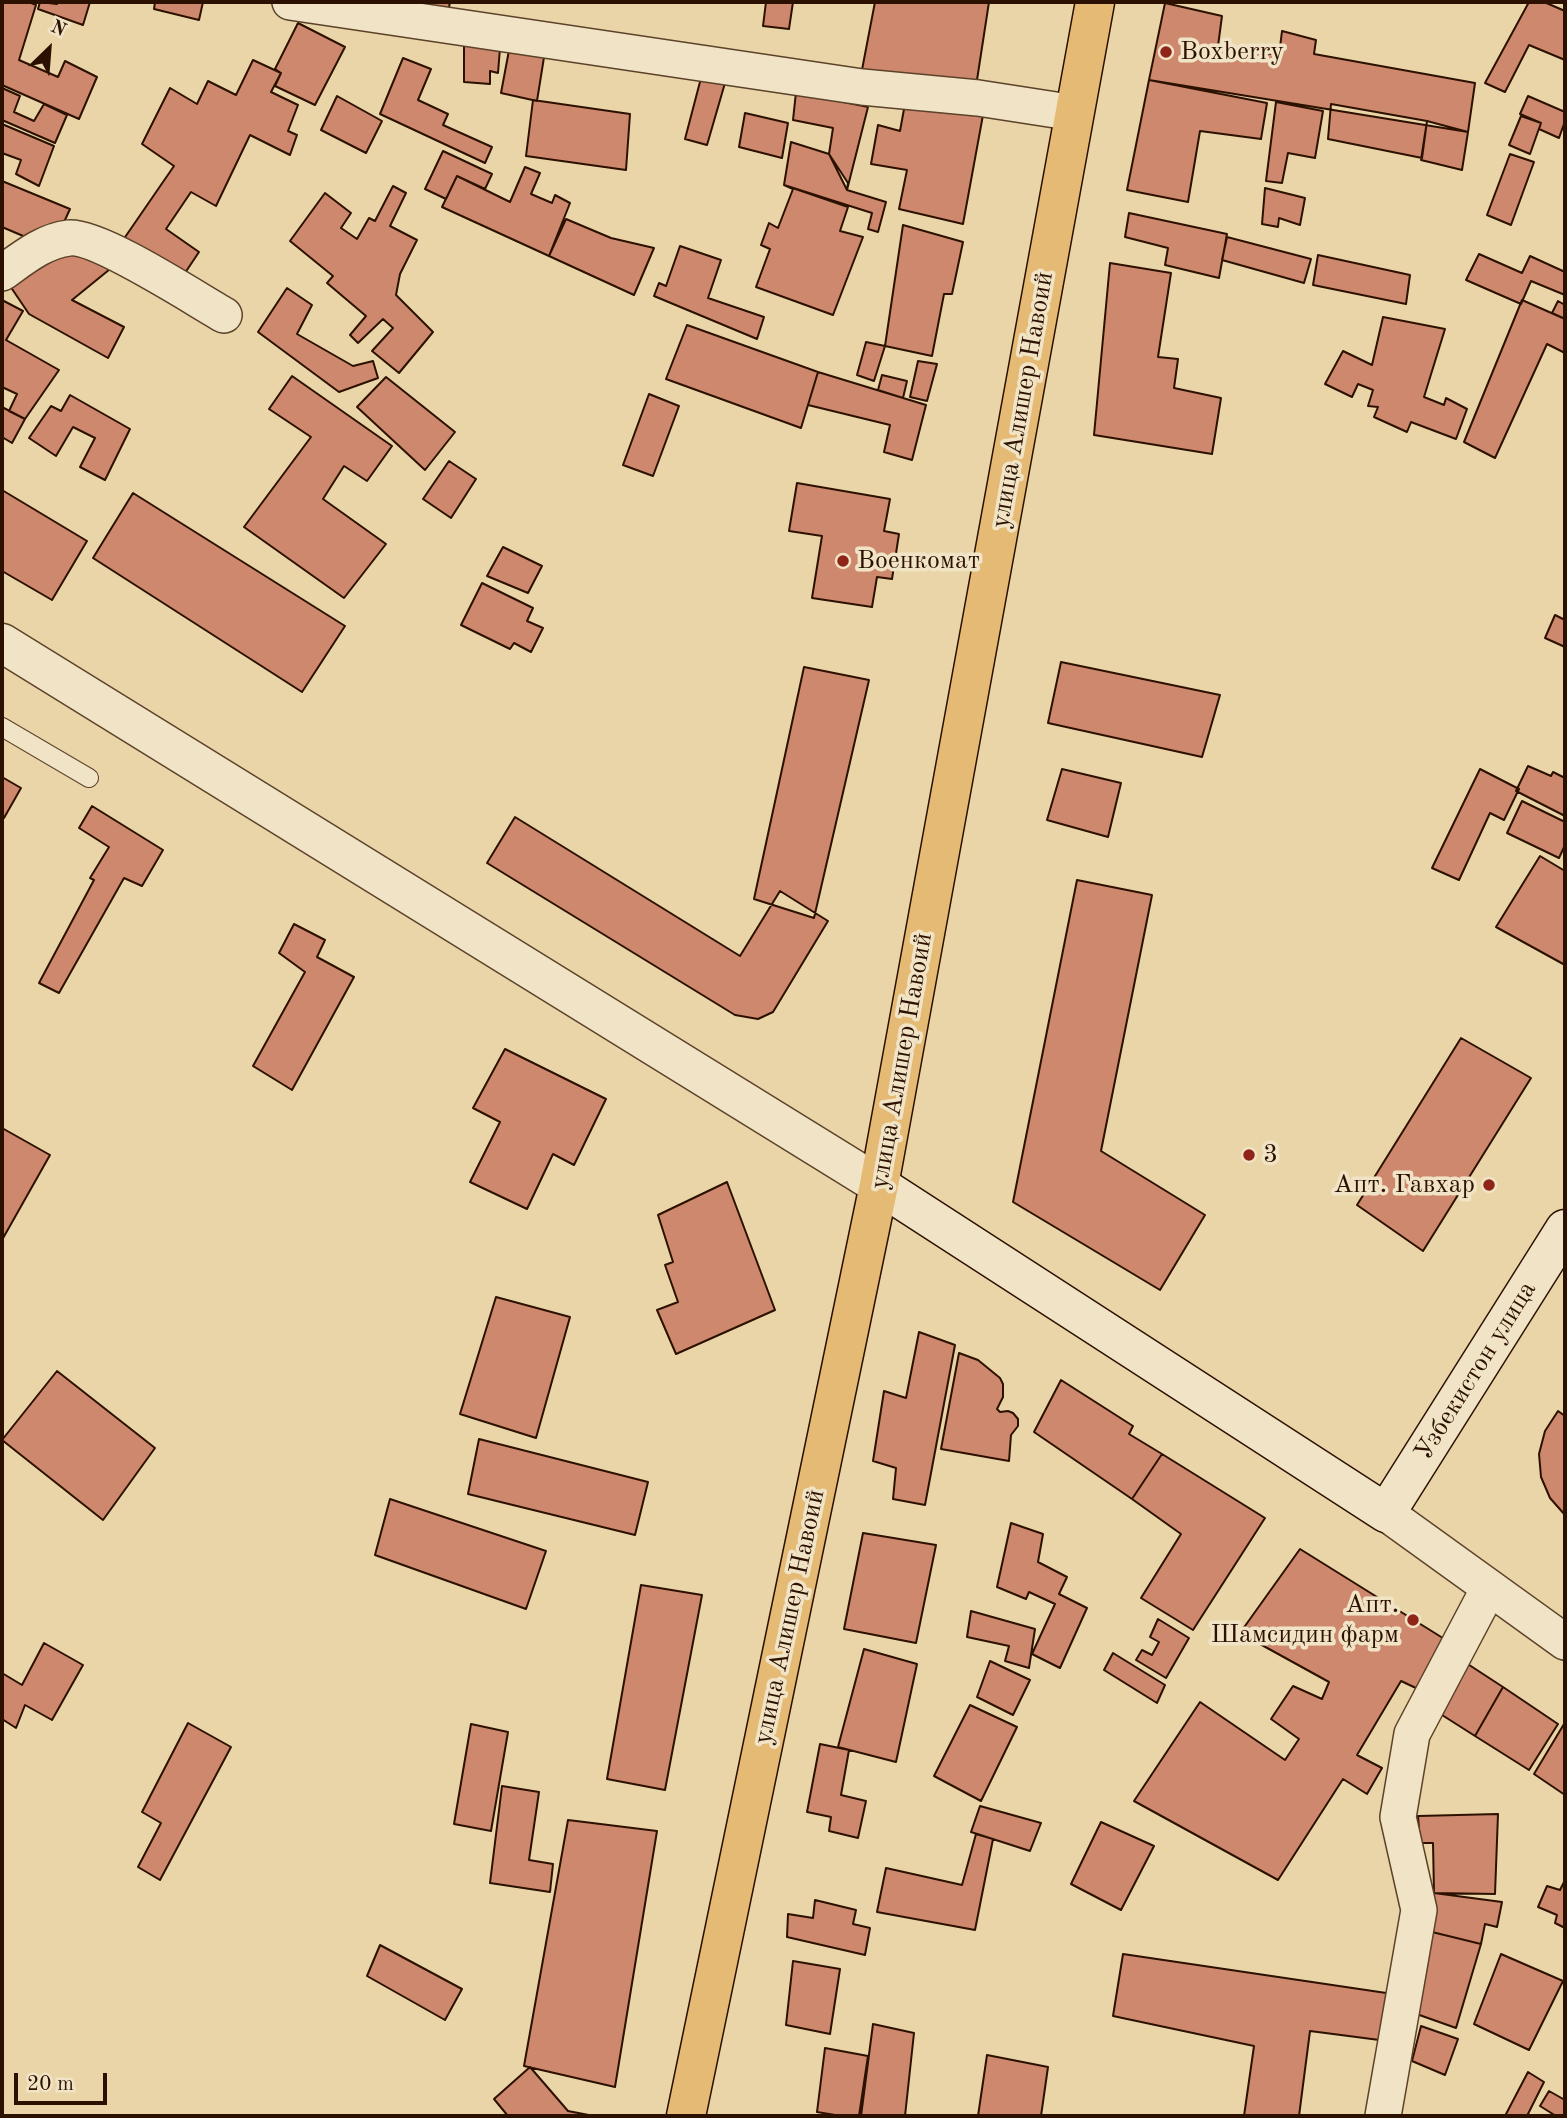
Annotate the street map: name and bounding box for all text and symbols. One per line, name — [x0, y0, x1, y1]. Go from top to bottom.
north arrow — [14, 14, 84, 84]
text: N — [47, 18, 69, 41]
place label: Boxberry — [1180, 36, 1284, 68]
marker: Boxberry — [1158, 44, 1174, 60]
street label: улица Алишер Навоий — [985, 269, 1061, 531]
place label: Военкомат — [857, 545, 980, 577]
marker: Военкомат — [835, 553, 851, 569]
street label: улица Алишер Навоий — [864, 930, 940, 1192]
place label: 3 — [1263, 1139, 1278, 1171]
marker: 3 — [1241, 1147, 1257, 1163]
place label: Апт. Гавхар — [1333, 1169, 1475, 1201]
marker: Апт. Гавхар — [1481, 1177, 1497, 1193]
street label: Узбекистон улица — [1408, 1276, 1544, 1466]
street label: улица Алишер Навоий — [748, 1487, 832, 1747]
place label: Апт. Шамсидин фарм — [1210, 1589, 1399, 1650]
marker: Апт. Шамсидин фарм — [1405, 1612, 1421, 1628]
scale bar — [18, 2058, 110, 2102]
text: 20 m — [27, 2074, 74, 2095]

